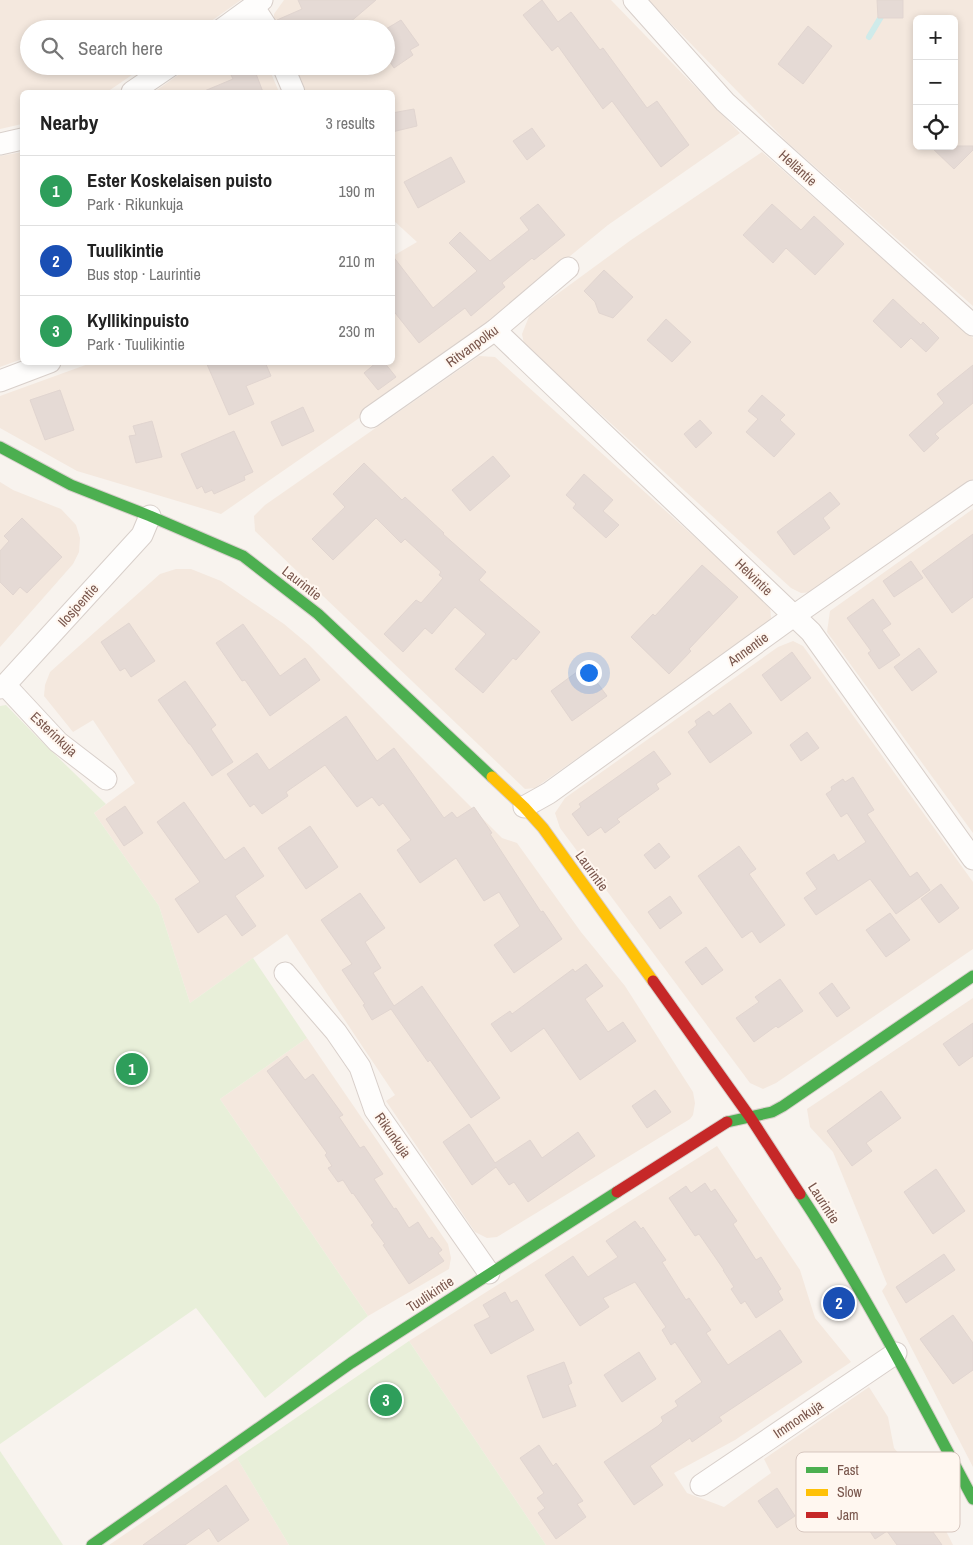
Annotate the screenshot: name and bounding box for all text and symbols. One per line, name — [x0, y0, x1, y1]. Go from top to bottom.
map controls — [913, 15, 958, 150]
button: + — [913, 15, 958, 60]
search box — [20, 20, 395, 75]
icon: search — [38, 34, 66, 62]
text: Search here — [78, 35, 163, 61]
button: − — [913, 60, 958, 105]
button: locate — [913, 105, 958, 150]
text: Nearby — [40, 108, 98, 137]
text: 3 results — [325, 112, 375, 134]
street label: Helläntie — [775, 146, 821, 190]
text: Ester Koskelaisen puisto — [87, 167, 272, 193]
text: 1 — [52, 180, 60, 202]
text: 190 m — [339, 180, 375, 202]
text: Park · Rikunkuja — [87, 193, 183, 215]
text: Tuulikintie — [87, 237, 164, 263]
text: 2 — [52, 250, 60, 272]
text: 210 m — [339, 250, 375, 272]
text: Bus stop · Laurintie — [87, 263, 201, 285]
text: Kyllikinpuisto — [87, 307, 189, 333]
text: 3 — [52, 320, 60, 342]
text: 230 m — [339, 320, 375, 342]
street label: Ritvanpolku — [442, 321, 502, 371]
text: Park · Tuulikintie — [87, 333, 185, 355]
street label: Helvintie — [731, 555, 777, 599]
street label: Laurintie — [279, 562, 325, 604]
street label: Ilosjoentie — [54, 580, 102, 630]
street label: Annentie — [723, 628, 772, 670]
your location — [576, 660, 602, 686]
street label: Esterinkuja — [27, 708, 82, 761]
street label: Laurintie — [571, 847, 613, 895]
pin: 1 — [116, 1050, 148, 1088]
street label: Rikunkuja — [371, 1109, 415, 1162]
street label: Laurintie — [804, 1179, 844, 1227]
street label: Tuulikintie — [403, 1272, 457, 1316]
pin: 2 — [823, 1284, 855, 1322]
pin: 3 — [370, 1381, 402, 1419]
street label: Immonkuja — [770, 1395, 827, 1442]
legend — [796, 1452, 960, 1532]
text: Fast — [837, 1461, 859, 1479]
text: Slow — [837, 1483, 863, 1501]
text: Jam — [837, 1506, 859, 1524]

